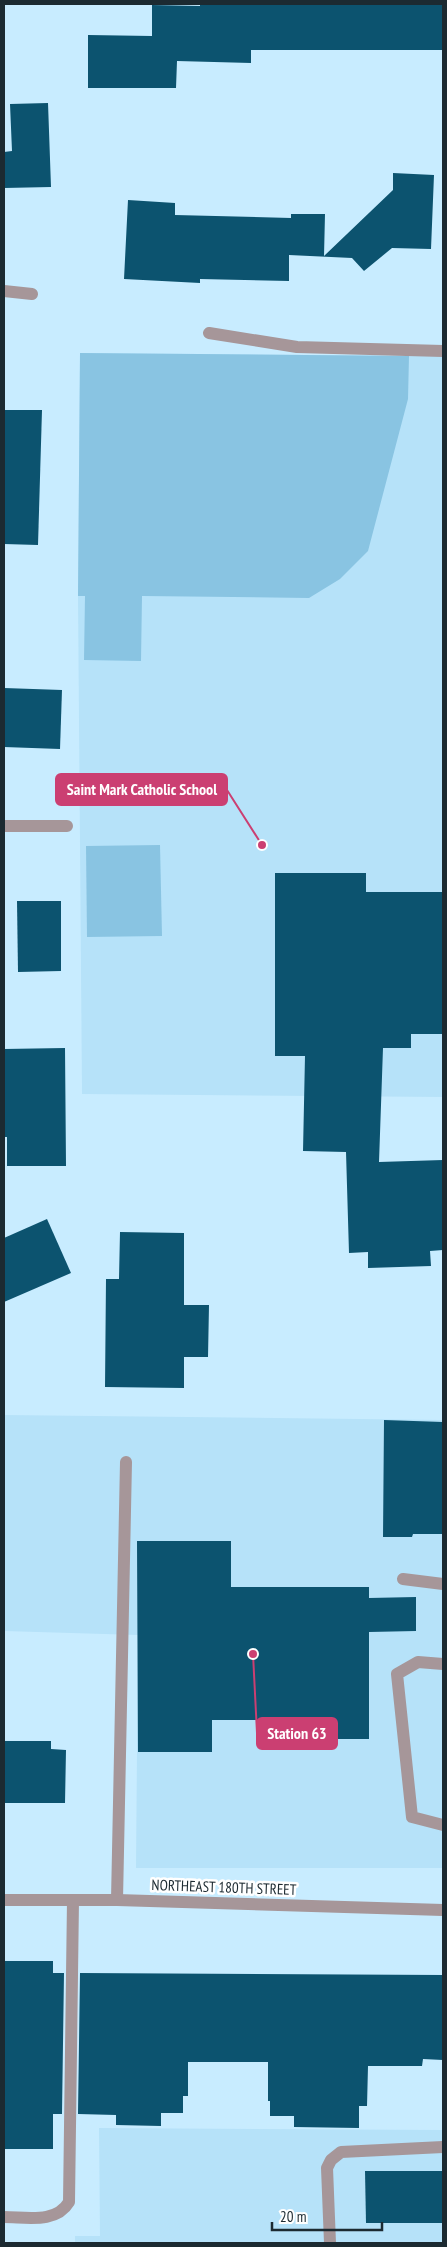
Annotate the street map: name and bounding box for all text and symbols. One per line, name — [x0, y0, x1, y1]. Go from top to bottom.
callout: Saint Mark Catholic School — [56, 774, 227, 805]
text: Saint Mark Catholic School — [67, 779, 217, 799]
callout: Station 63 — [257, 1718, 337, 1749]
text: Station 63 — [267, 1723, 327, 1743]
street label: NORTHEAST 180TH STREET — [151, 1875, 297, 1899]
scale bar — [272, 2200, 382, 2232]
text: 20 m — [280, 2207, 306, 2226]

